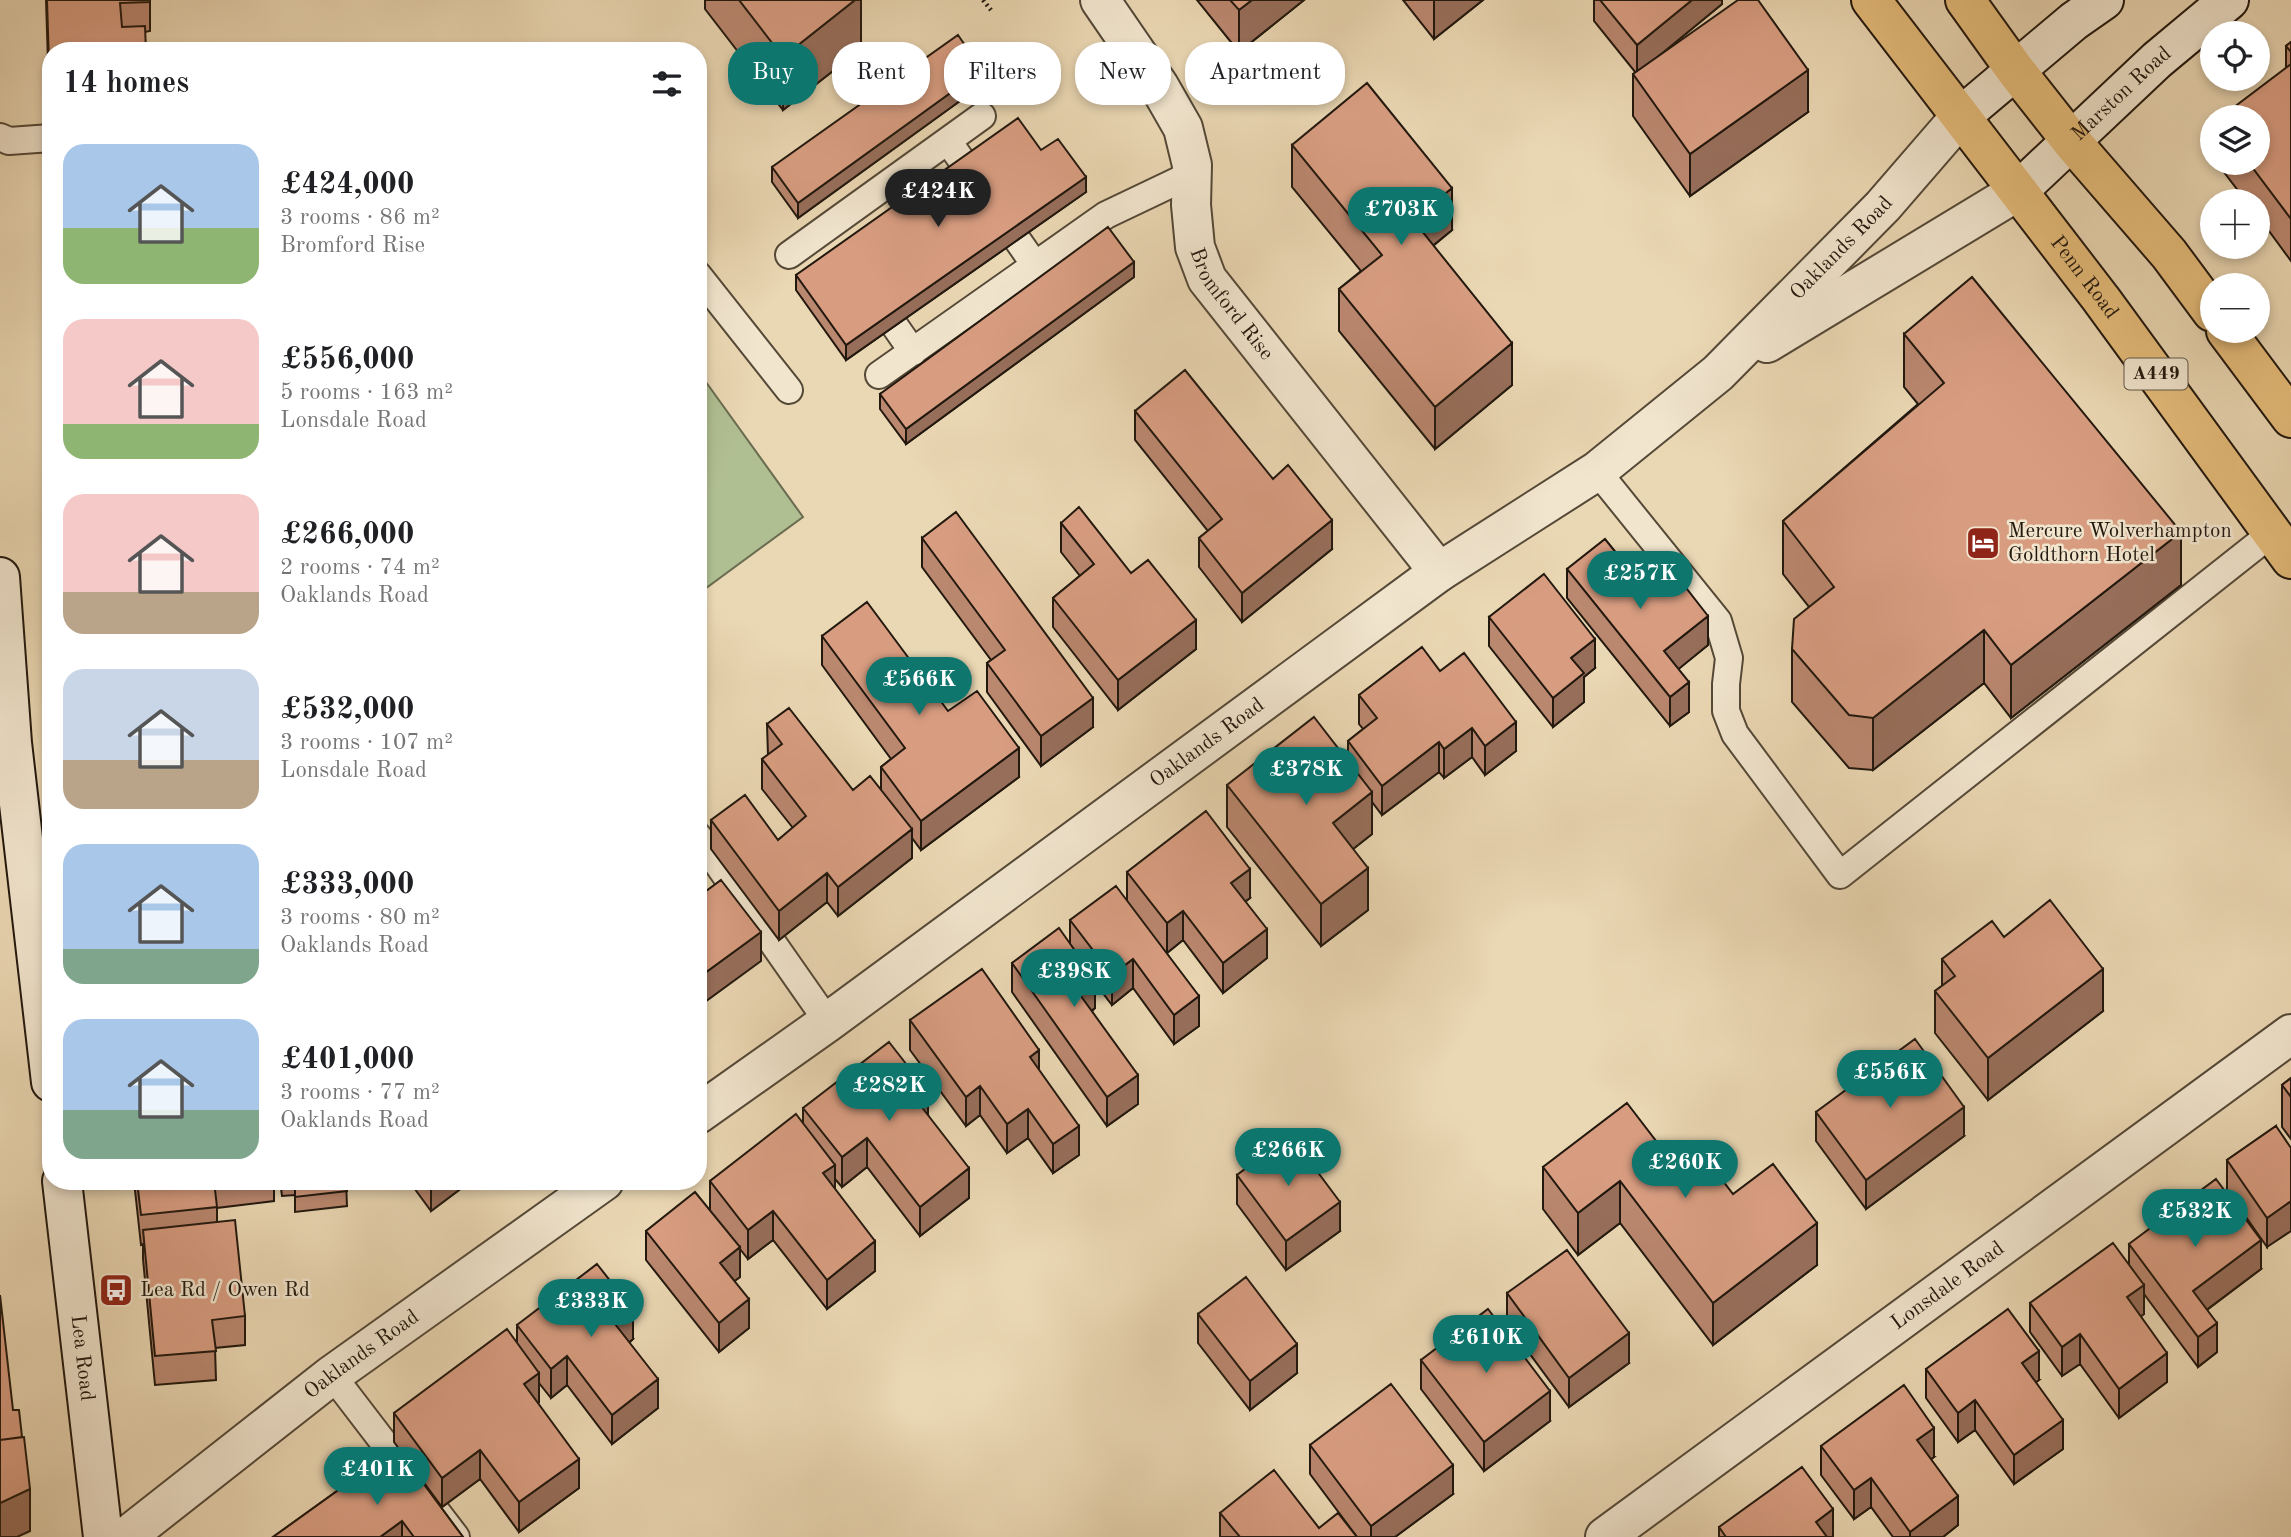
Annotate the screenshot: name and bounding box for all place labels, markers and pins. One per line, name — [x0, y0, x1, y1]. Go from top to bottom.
pin: £424K — [889, 170, 987, 229]
pin: £703K — [1352, 188, 1450, 247]
place label: Mercure Wolverhampton Goldthorn Hotel — [2008, 521, 2232, 566]
hotel icon: Mercure Wolverhampton Goldthorn Hotel — [1964, 524, 2002, 562]
pin: £257K — [1591, 552, 1689, 611]
pin: £566K — [870, 658, 968, 717]
pin: £378K — [1257, 748, 1355, 807]
pin: £398K — [1025, 950, 1123, 1009]
pin: £556K — [1841, 1050, 1939, 1110]
pin: £282K — [840, 1064, 938, 1123]
pin: £266K — [1239, 1128, 1337, 1188]
pin: £260K — [1636, 1140, 1734, 1200]
pin: £532K — [2146, 1190, 2244, 1249]
bus stop icon: Lea Rd / Owen Rd — [97, 1271, 135, 1309]
place label: Lea Rd / Owen Rd — [140, 1280, 310, 1301]
pin: £333K — [542, 1280, 640, 1339]
pin: £610K — [1437, 1316, 1535, 1375]
pin: £401K — [328, 1448, 426, 1507]

